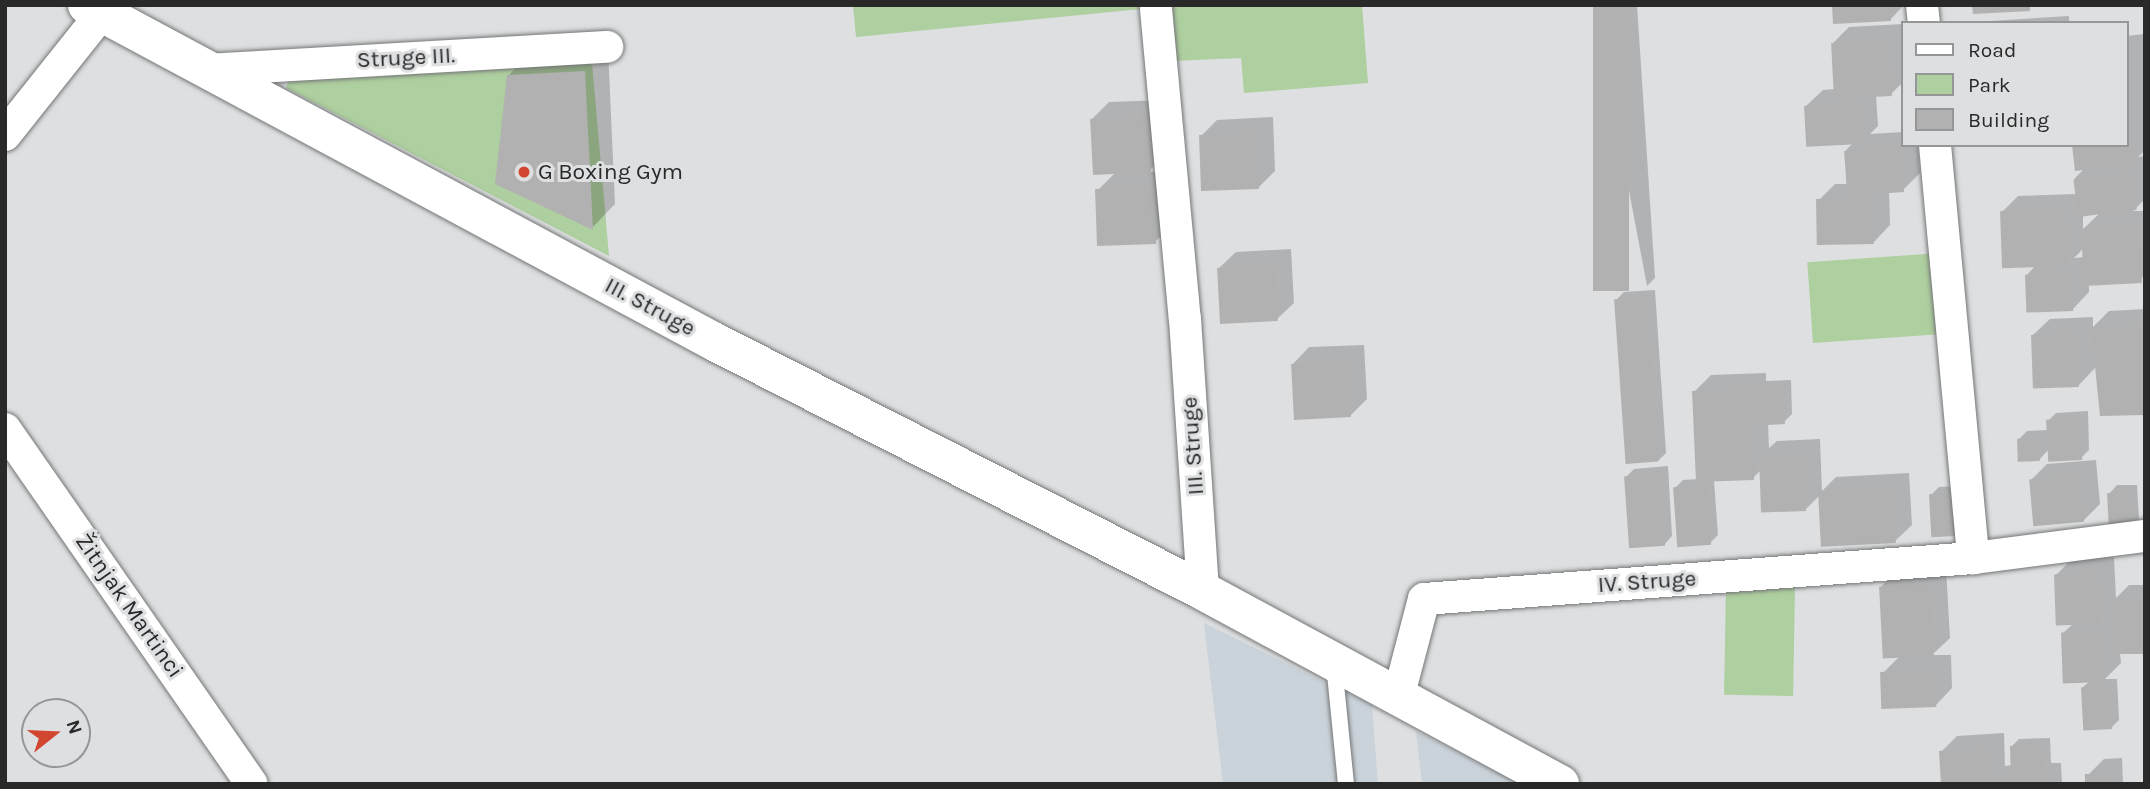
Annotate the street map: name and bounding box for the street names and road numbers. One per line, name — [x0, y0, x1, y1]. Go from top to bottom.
street label: Struge III. — [356, 42, 456, 74]
street label: III. Struge — [600, 272, 700, 342]
street label: III. Struge — [1176, 396, 1210, 496]
street label: Žitnjak Martinci — [69, 529, 189, 683]
street label: IV. Struge — [1597, 565, 1697, 599]

